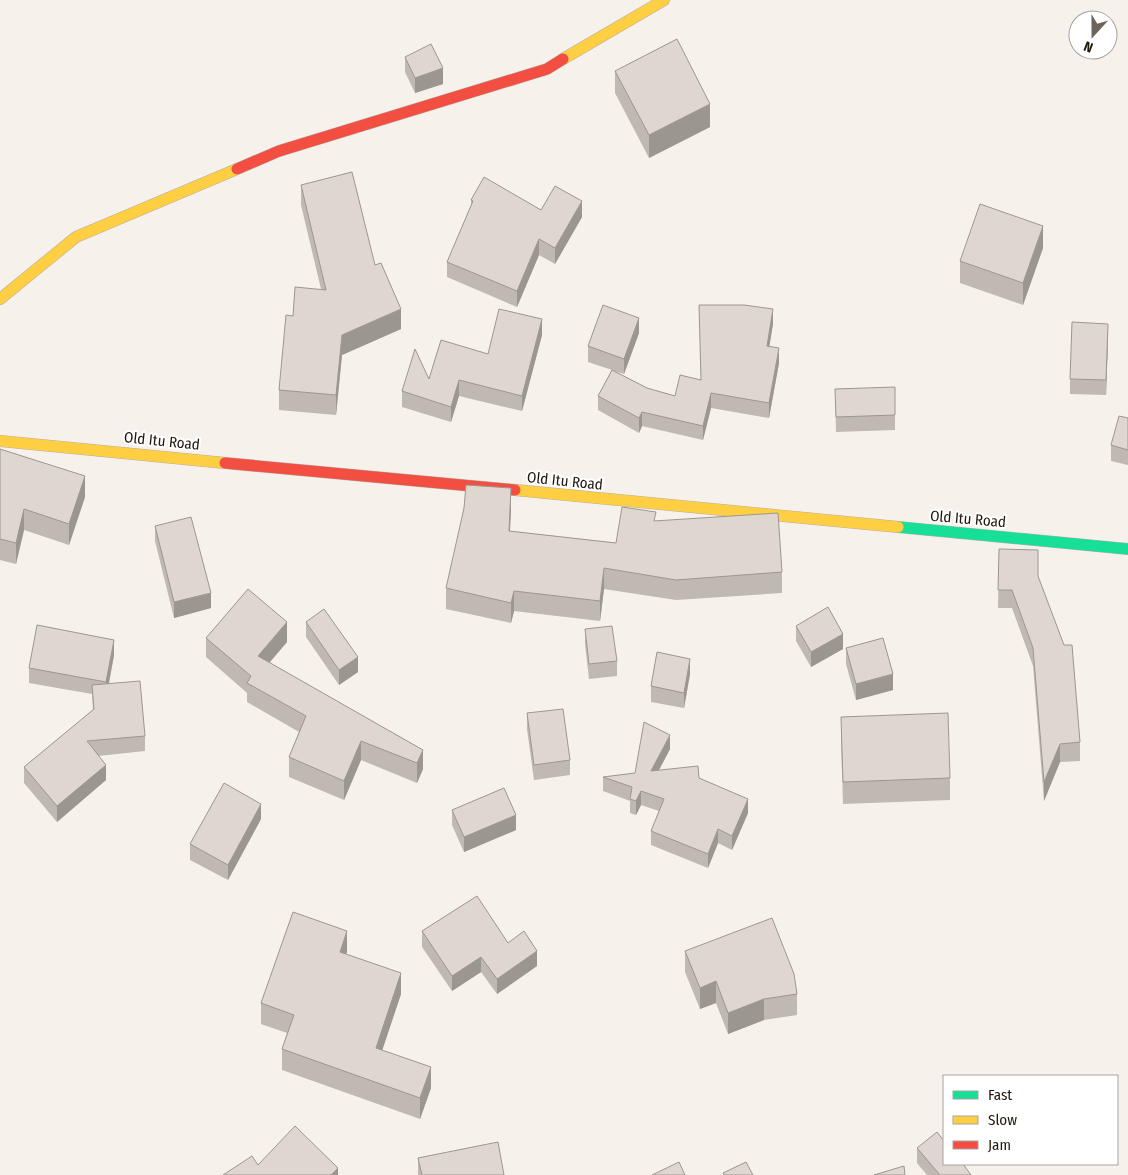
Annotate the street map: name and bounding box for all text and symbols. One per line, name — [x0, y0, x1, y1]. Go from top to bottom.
north arrow — [1068, 10, 1118, 60]
text: N — [1082, 37, 1095, 56]
street label: Old Itu Road — [123, 428, 201, 454]
street label: Old Itu Road — [526, 468, 604, 494]
street label: Old Itu Road — [929, 507, 1007, 531]
legend — [943, 1075, 1118, 1165]
text: Fast — [988, 1086, 1012, 1104]
text: Slow — [988, 1111, 1017, 1129]
text: Jam — [988, 1136, 1011, 1154]

